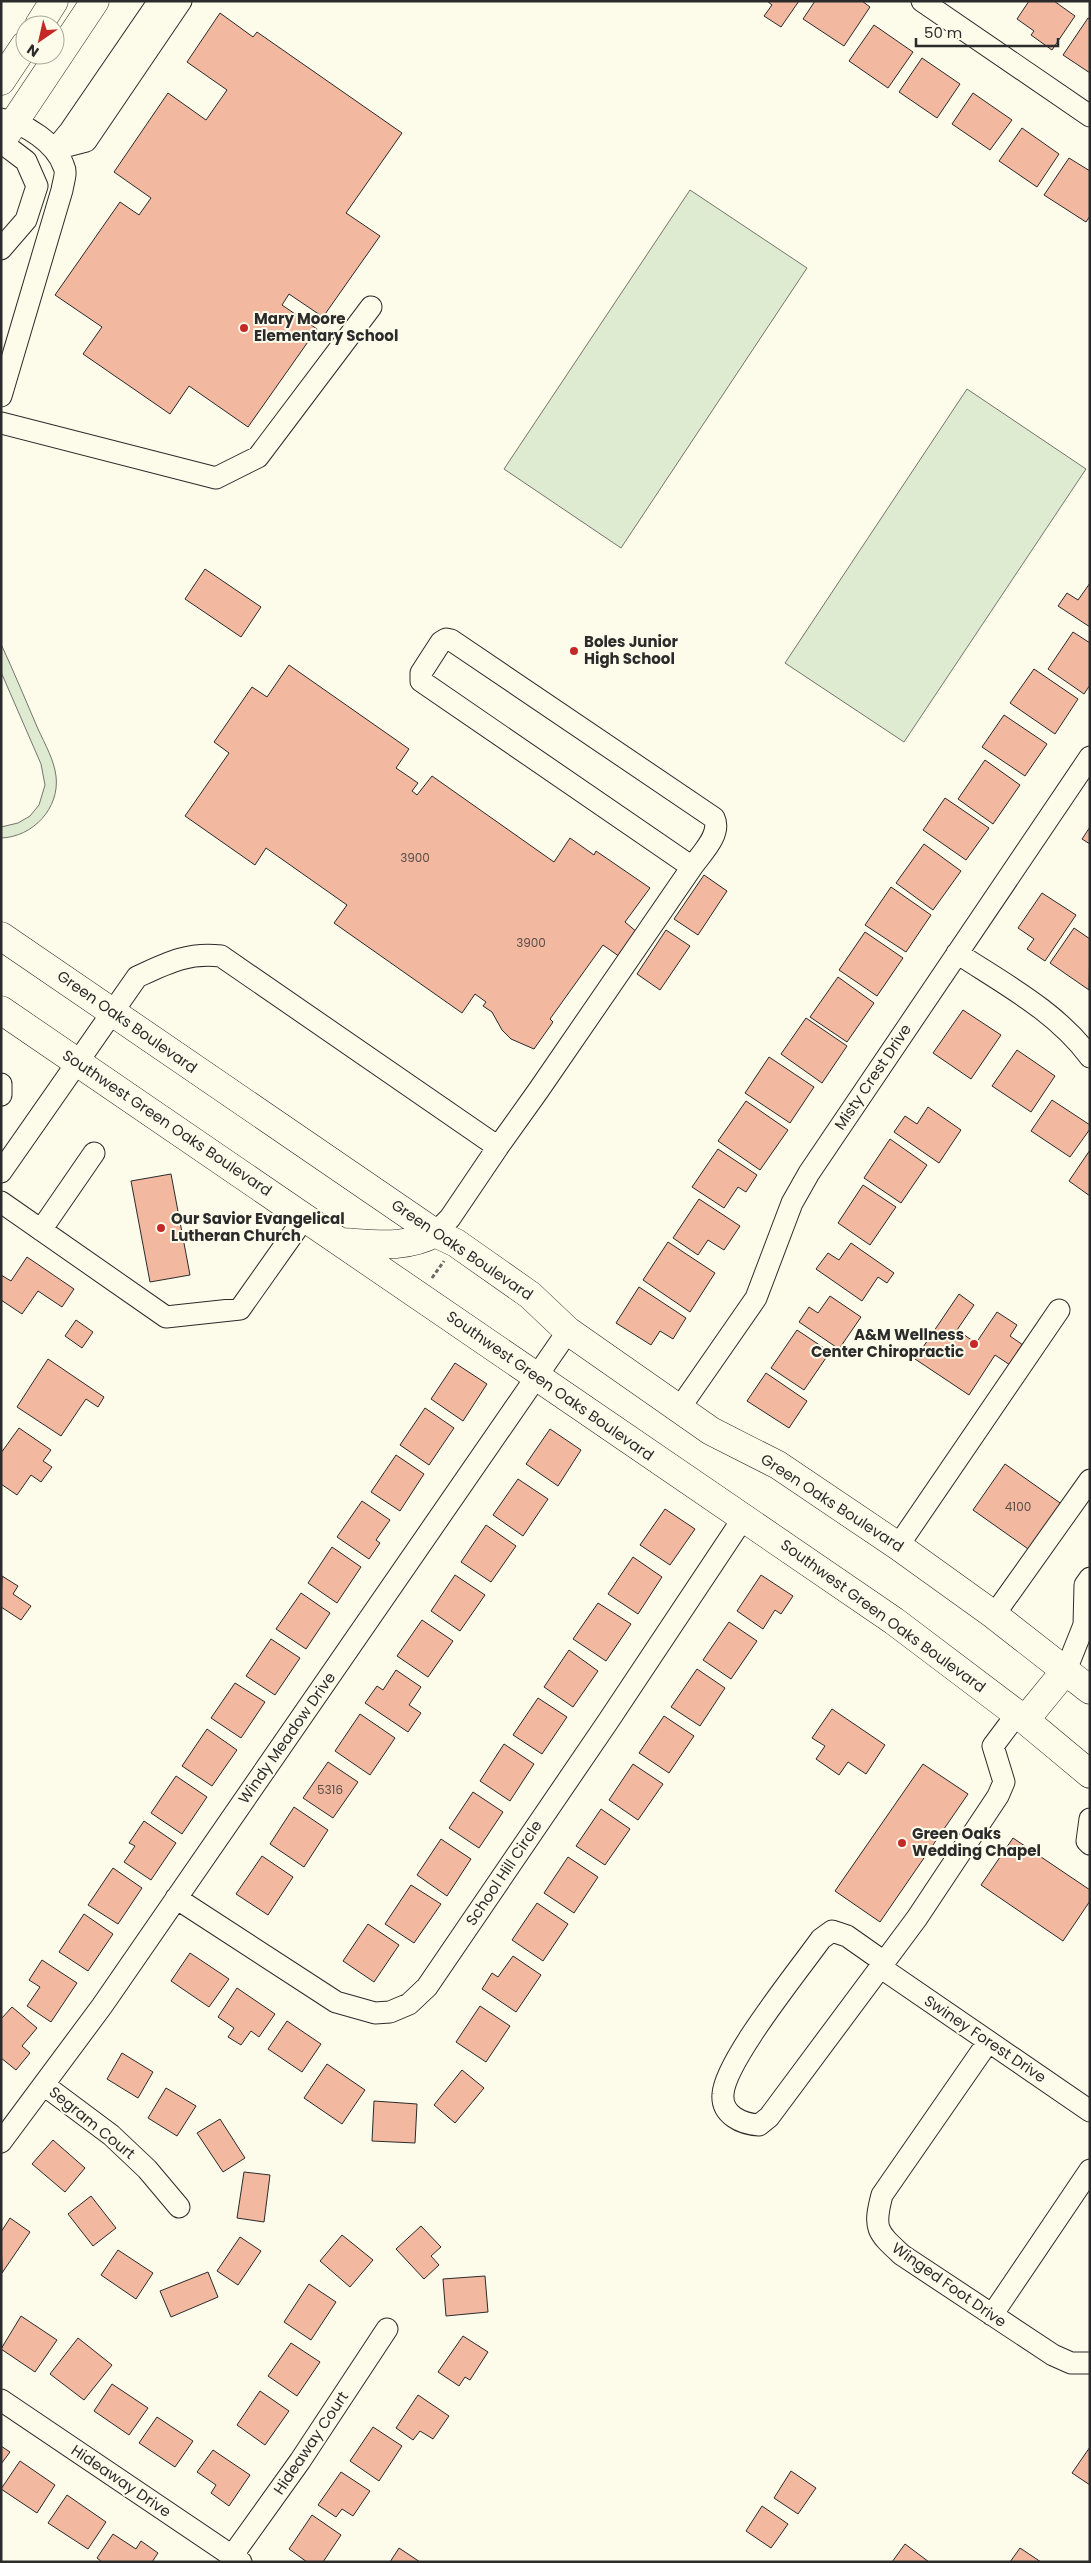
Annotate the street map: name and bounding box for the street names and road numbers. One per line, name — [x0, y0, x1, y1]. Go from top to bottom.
street label: Green Oaks Boulevard — [53, 965, 202, 1078]
street label: Misty Crest Drive — [829, 1020, 916, 1134]
street label: Southwest Green Oaks Boulevard — [58, 1044, 276, 1201]
street label: Green Oaks Boulevard — [387, 1194, 537, 1305]
street label: Southwest Green Oaks Boulevard — [442, 1306, 658, 1465]
street label: Green Oaks Boulevard — [757, 1448, 908, 1557]
street label: Southwest Green Oaks Boulevard — [777, 1534, 990, 1697]
street label: Windy Meadow Drive — [233, 1668, 340, 1808]
street label: School Hill Circle — [461, 1816, 547, 1930]
street label: Swiney Forest Drive — [920, 1990, 1050, 2087]
street label: Segram Court — [45, 2081, 140, 2164]
street label: Winged Foot Drive — [888, 2237, 1011, 2332]
street label: Hideaway Court — [268, 2387, 353, 2498]
street label: Hideaway Drive — [67, 2439, 175, 2522]

